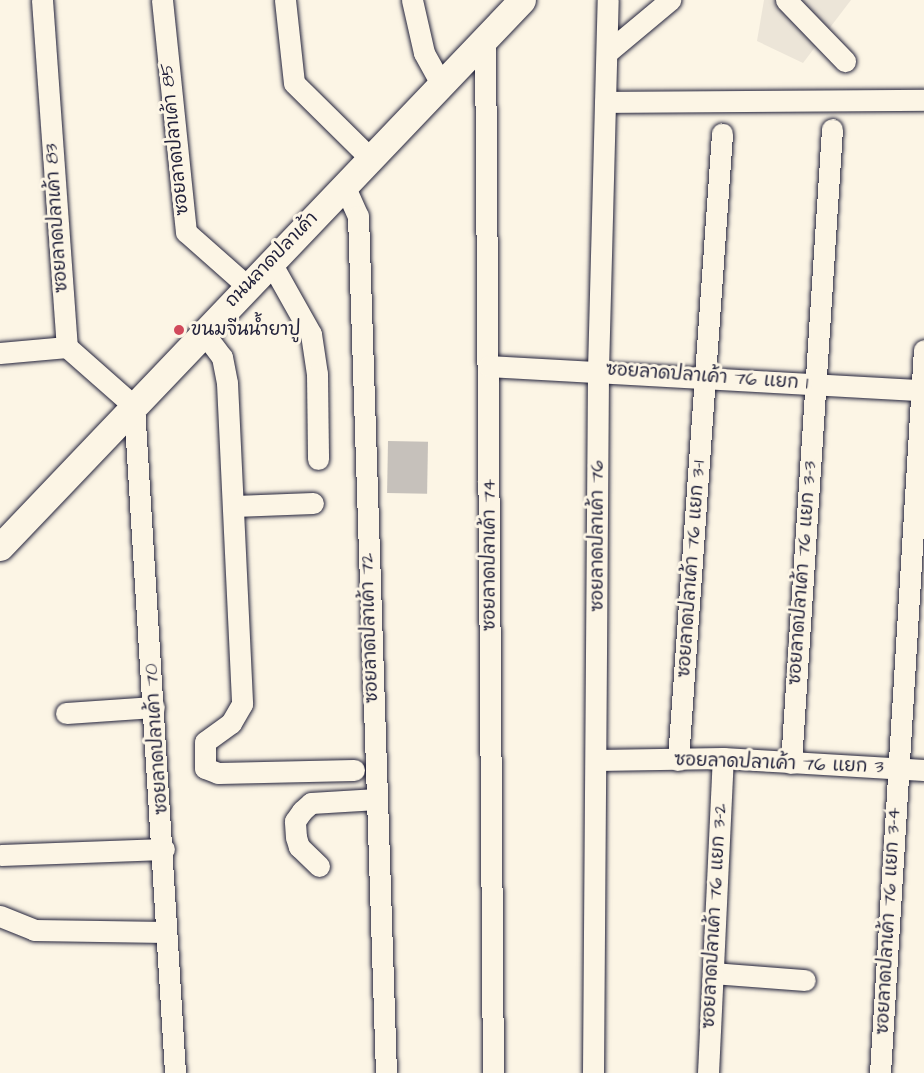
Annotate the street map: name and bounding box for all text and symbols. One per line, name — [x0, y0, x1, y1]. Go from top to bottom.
street label: ซอยลาดปลาเค้า 85 — [156, 62, 194, 216]
street label: ซอยลาดปลาเค้า 83 — [41, 143, 73, 293]
street label: ถนนลาดปลาเค้า — [221, 208, 323, 312]
place label: ขนมจีนน้ำยาปู — [191, 319, 301, 341]
marker: ขนมจีนน้ำยาปู — [172, 323, 186, 337]
street label: ซอยลาดปลาเค้า 76 แยก 1 — [605, 359, 809, 395]
street label: ซอยลาดปลาเค้า 76 — [587, 460, 609, 612]
street label: ซอยลาดปลาเค้า 76 แยก 3-1 — [674, 460, 710, 678]
street label: ซอยลาดปลาเค้า 76 แยก 3-3 — [784, 460, 822, 686]
street label: ซอยลาดปลาเค้า 74 — [479, 479, 501, 631]
street label: ซอยลาดปลาเค้า 72 — [357, 553, 383, 703]
street label: ซอยลาดปลาเค้า 70 — [141, 663, 173, 815]
street label: ซอยลาดปลาเค้า 76 แยก 3 — [674, 750, 884, 778]
street label: ซอยลาดปลาเค้า 76 แยก 3-2 — [698, 803, 732, 1029]
street label: ซอยลาดปลาเค้า 76 แยก 3-4 — [872, 807, 906, 1035]

